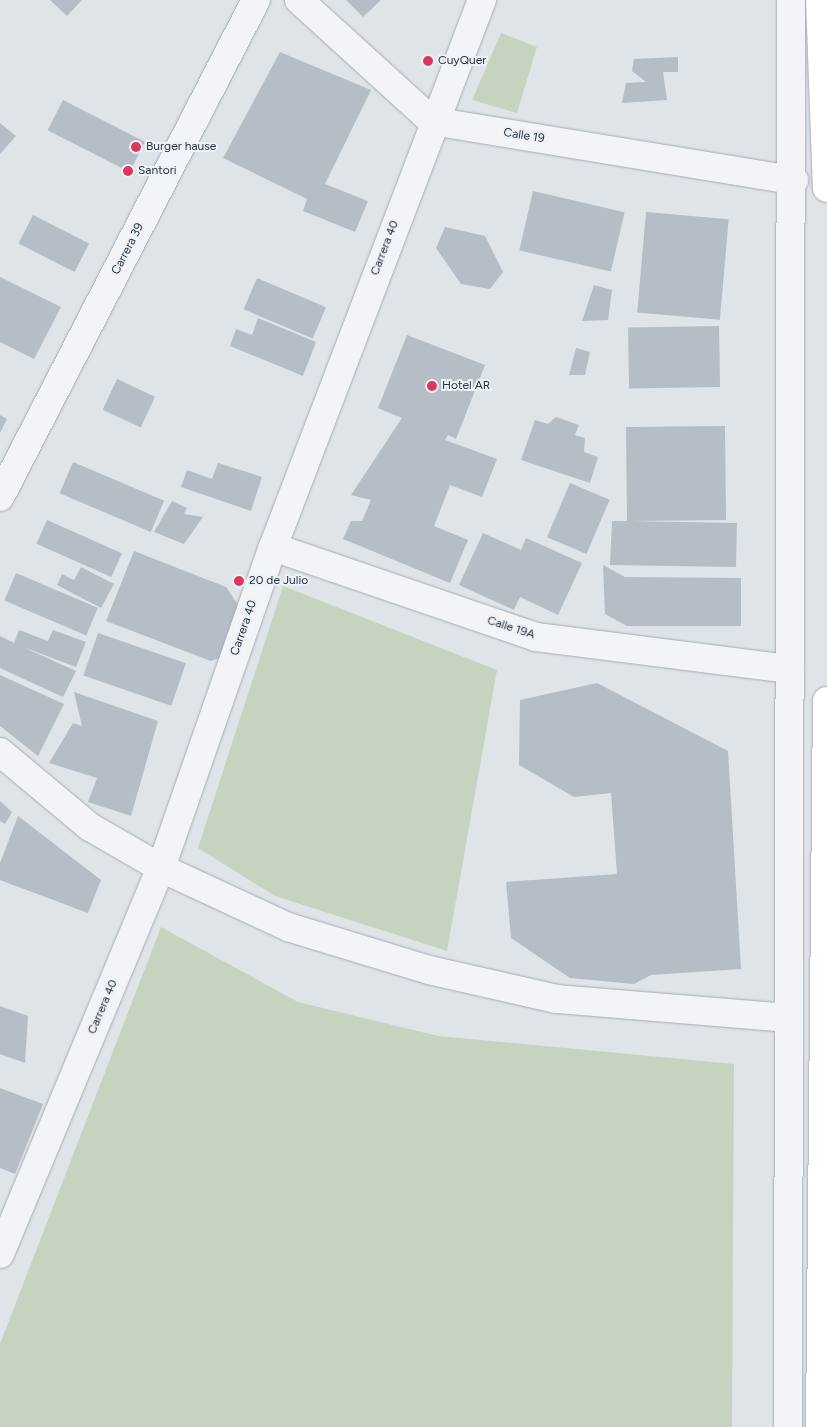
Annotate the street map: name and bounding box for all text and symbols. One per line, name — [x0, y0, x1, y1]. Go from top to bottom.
place label: CuyQuer — [438, 54, 486, 68]
marker: CuyQuer — [422, 55, 434, 67]
street label: Calle 19 — [502, 126, 546, 146]
place label: Burger hause — [146, 140, 216, 154]
marker: Burger hause — [130, 141, 142, 153]
place label: Santori — [138, 164, 176, 178]
marker: Santori — [122, 165, 134, 177]
street label: Carrera 40 — [368, 218, 402, 278]
street label: Carrera 39 — [109, 221, 147, 277]
place label: Hotel AR — [442, 379, 490, 393]
marker: Hotel AR — [426, 380, 438, 392]
place label: 20 de Julio — [249, 574, 308, 588]
marker: 20 de Julio — [233, 575, 245, 587]
street label: Carrera 40 — [228, 598, 260, 658]
street label: Calle 19A — [485, 614, 537, 642]
street label: Carrera 40 — [85, 978, 121, 1036]

